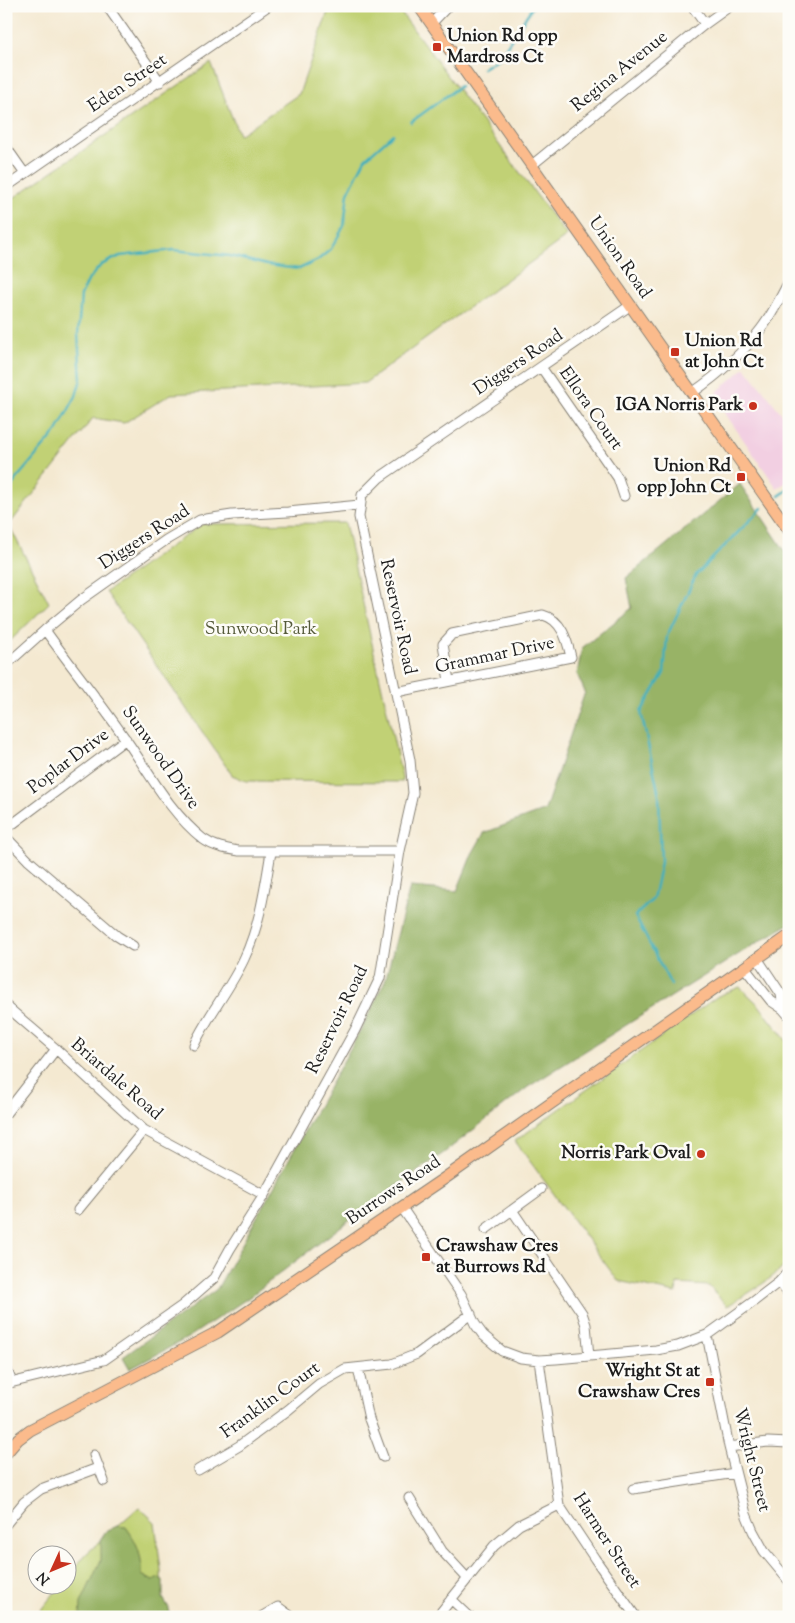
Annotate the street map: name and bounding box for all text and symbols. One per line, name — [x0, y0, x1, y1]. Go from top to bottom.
place label: Union Rd opp Mardross Ct — [447, 24, 558, 71]
street label: Regina Avenue — [566, 25, 674, 119]
marker: Union Rd opp Mardross Ct — [431, 41, 443, 53]
street label: Eden Street — [83, 48, 173, 120]
street label: Union Road — [581, 212, 657, 304]
street label: Diggers Road — [469, 323, 569, 403]
place label: Union Rd at John Ct — [685, 329, 764, 376]
marker: Union Rd at John Ct — [669, 346, 681, 358]
street label: Ellora Court — [552, 362, 628, 456]
place label: IGA Norris Park — [616, 393, 743, 419]
marker: IGA Norris Park — [747, 400, 759, 412]
place label: Union Rd opp John Ct — [637, 454, 732, 501]
marker: Union Rd opp John Ct — [735, 471, 747, 483]
street label: Diggers Road — [95, 499, 195, 577]
street label: Reservoir Road — [372, 557, 422, 677]
park label: Sunwood Park — [205, 617, 317, 643]
street label: Grammar Drive — [433, 631, 557, 681]
street label: Sunwood Drive — [115, 701, 205, 815]
street label: Poplar Drive — [23, 723, 115, 801]
street label: Reservoir Road — [300, 961, 376, 1079]
street label: Briardale Road — [64, 1033, 168, 1127]
place label: Norris Park Oval — [561, 1141, 692, 1167]
marker: Norris Park Oval — [695, 1148, 707, 1160]
street label: Burrows Road — [341, 1150, 447, 1232]
place label: Crawshaw Cres at Burrows Rd — [436, 1234, 558, 1281]
marker: Crawshaw Cres at Burrows Rd — [420, 1251, 432, 1263]
street label: Franklin Court — [216, 1356, 326, 1446]
place label: Wright St at Crawshaw Cres — [578, 1359, 701, 1406]
marker: Wright St at Crawshaw Cres — [704, 1376, 716, 1388]
street label: Wright Street — [726, 1405, 776, 1515]
street label: Harmer Street — [565, 1488, 647, 1594]
north arrow — [28, 1546, 78, 1596]
text: N — [33, 1567, 55, 1589]

